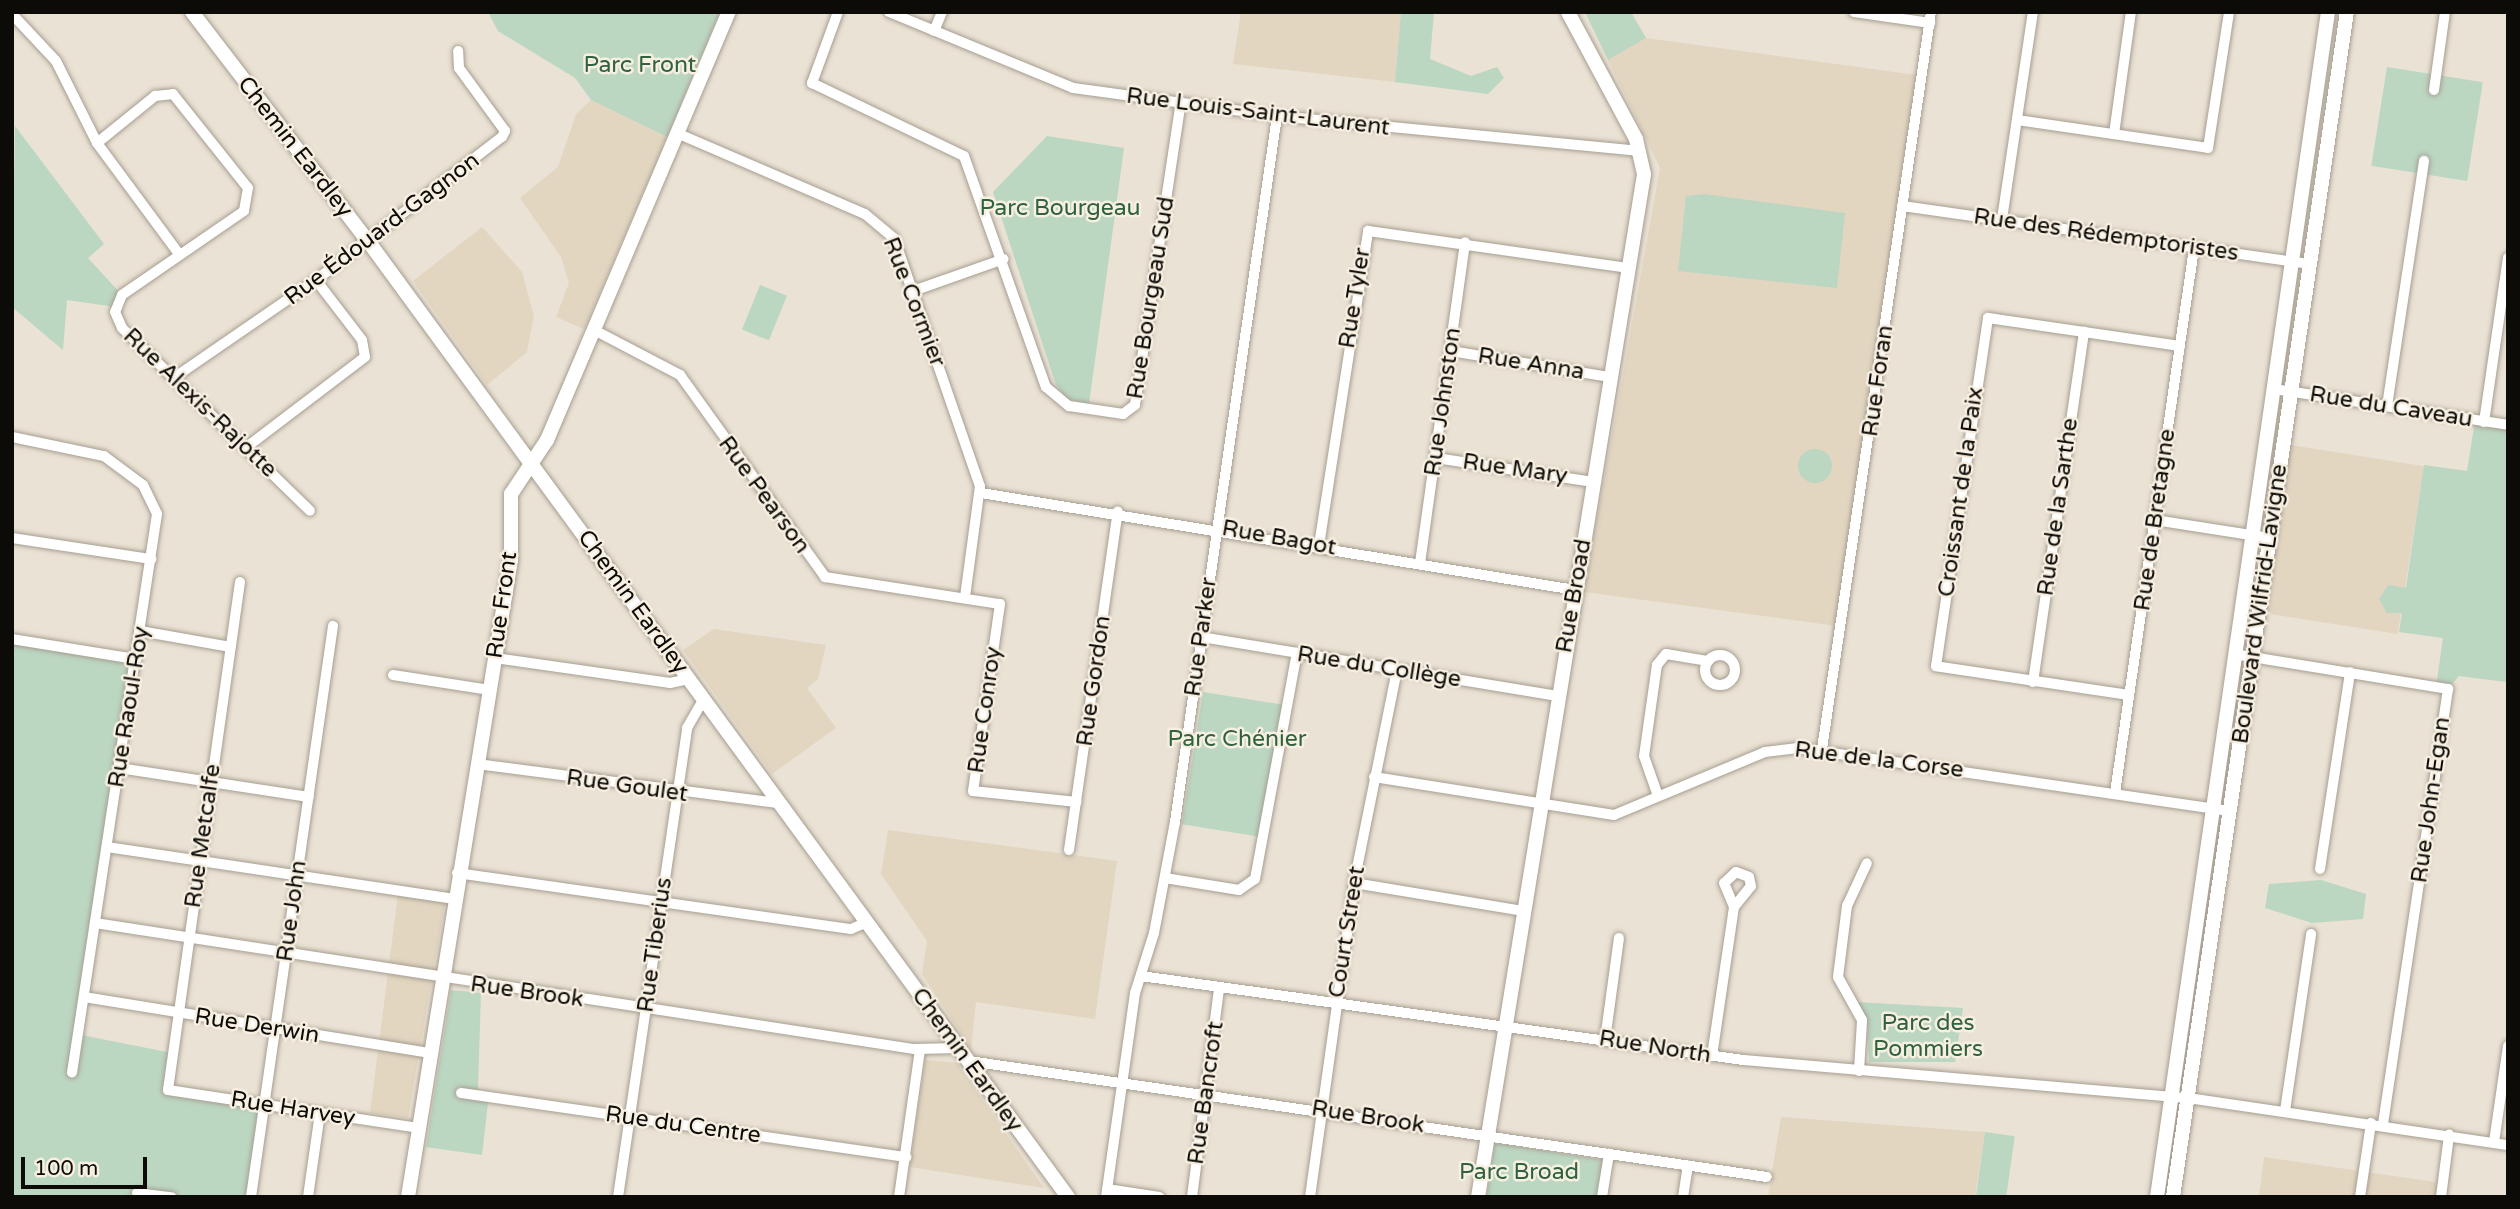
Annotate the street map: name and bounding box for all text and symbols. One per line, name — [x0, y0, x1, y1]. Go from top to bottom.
park label: Parc Front — [584, 51, 696, 79]
street label: Chemin Eardley — [231, 71, 359, 223]
street label: Rue Louis-Saint-Laurent — [1125, 82, 1391, 142]
street label: Rue Édouard-Gagnon — [279, 147, 485, 311]
park label: Parc Bourgeau — [979, 194, 1141, 222]
street label: Rue Bourgeau Sud — [1121, 195, 1181, 401]
street label: Rue des Rédemptoristes — [1972, 203, 2240, 267]
street label: Rue Cormier — [877, 233, 951, 371]
street label: Rue Tyler — [1333, 246, 1377, 350]
street label: Rue Alexis-Rajotte — [117, 323, 283, 483]
street label: Rue Foran — [1857, 324, 1899, 438]
street label: Rue Johnston — [1419, 326, 1467, 478]
street label: Rue Anna — [1476, 342, 1586, 386]
street label: Rue du Caveau — [2308, 381, 2474, 433]
street label: Croissant de la Paix — [1933, 385, 1989, 599]
street label: Rue de la Sarthe — [2032, 416, 2084, 598]
street label: Rue de Bretagne — [2129, 427, 2181, 613]
street label: Rue Pearson — [712, 431, 816, 559]
street label: Rue Mary — [1461, 448, 1569, 490]
street label: Boulevard Wilfrid-Lavigne — [2227, 462, 2293, 746]
street label: Rue Bagot — [1220, 514, 1338, 562]
street label: Chemin Eardley — [572, 525, 694, 679]
street label: Rue Broad — [1550, 537, 1598, 655]
street label: Rue Front — [481, 550, 523, 660]
street label: Rue Parker — [1179, 576, 1223, 698]
street label: Rue Gordon — [1071, 614, 1117, 748]
street label: Rue Raoul-Roy — [103, 624, 155, 790]
street label: Rue du Collège — [1295, 640, 1463, 694]
street label: Rue Conroy — [962, 645, 1008, 775]
street label: Rue John-Egan — [2406, 715, 2456, 885]
park label: Parc Chénier — [1167, 725, 1307, 753]
street label: Rue de la Corse — [1793, 736, 1965, 784]
street label: Rue Metcalfe — [179, 762, 227, 910]
street label: Rue Goulet — [565, 764, 689, 808]
street label: Rue John — [271, 859, 313, 963]
street label: Court Street — [1323, 864, 1371, 1000]
street label: Rue Tiberius — [632, 876, 678, 1014]
street label: Rue Brook — [469, 970, 585, 1014]
street label: Chemin Eardley — [906, 983, 1028, 1137]
street label: Rue Derwin — [193, 1003, 321, 1049]
park label: Parc des Pommiers — [1873, 1009, 1983, 1063]
street label: Rue Bancroft — [1182, 1020, 1230, 1166]
street label: Rue North — [1597, 1025, 1713, 1069]
street label: Rue Harvey — [229, 1086, 357, 1132]
street label: Rue Brook — [1309, 1094, 1427, 1140]
street label: Rue du Centre — [604, 1100, 762, 1150]
scale bar — [24, 1142, 150, 1186]
text: 100 m — [34, 1156, 98, 1181]
park label: Parc Broad — [1459, 1158, 1579, 1186]

